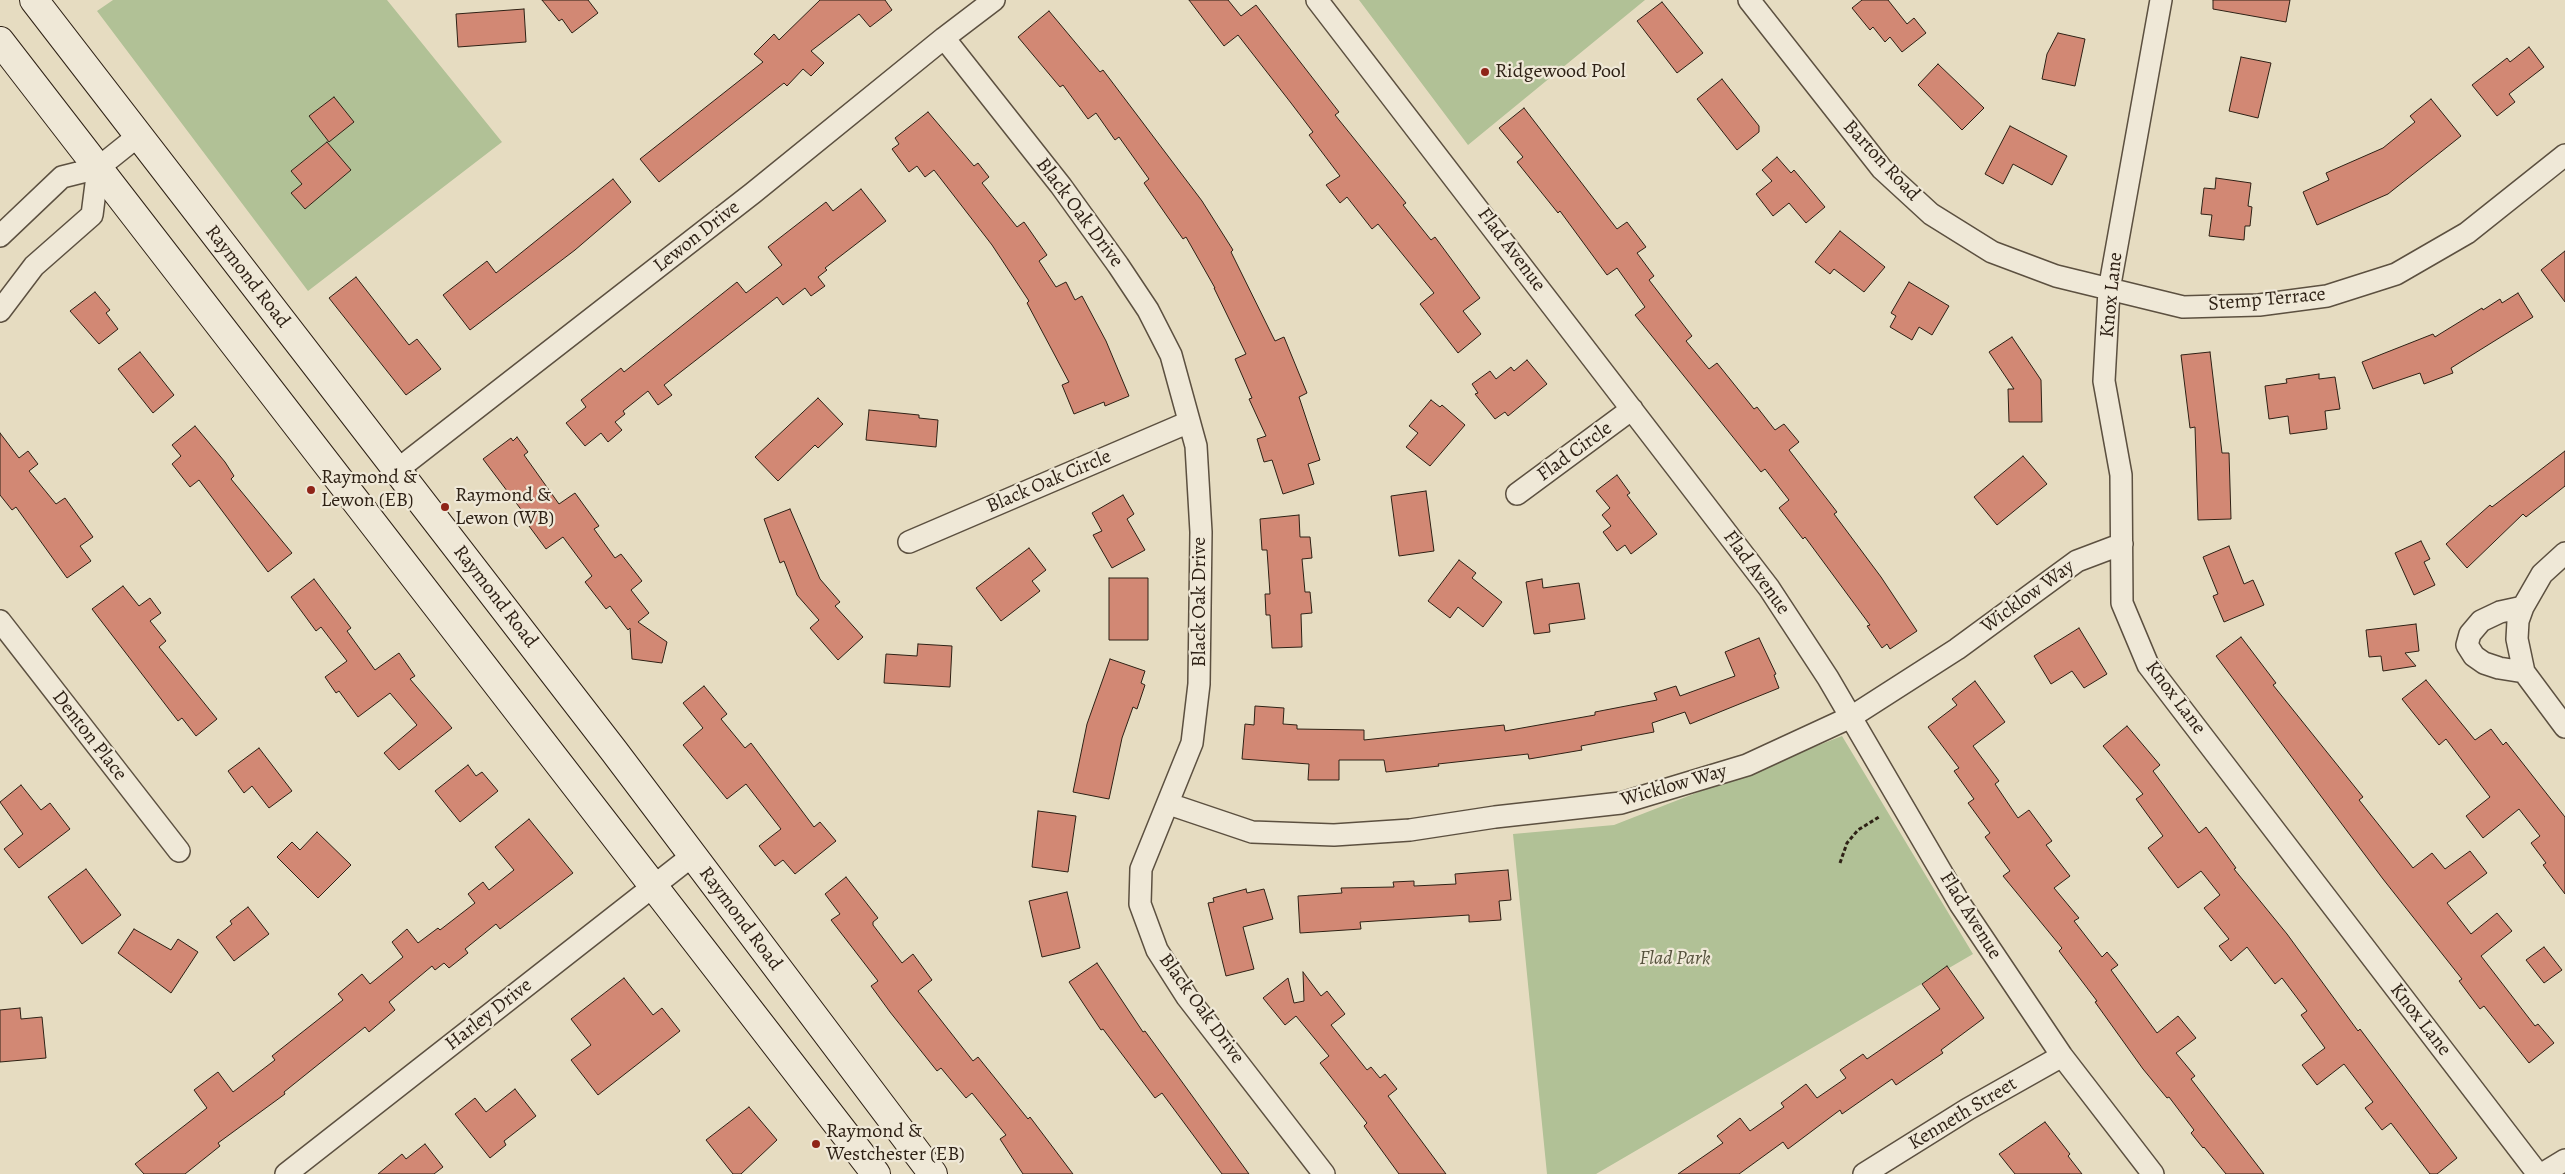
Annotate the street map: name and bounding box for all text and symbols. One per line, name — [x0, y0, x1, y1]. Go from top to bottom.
place label: Ridgewood Pool — [1495, 60, 1626, 84]
marker: Ridgewood Pool — [1479, 66, 1491, 78]
street label: Barton Road — [1837, 116, 1925, 206]
street label: Black Oak Drive — [1030, 154, 1128, 272]
street label: Lewon Drive — [649, 196, 745, 278]
street label: Flad Avenue — [1472, 203, 1550, 297]
street label: Raymond Road — [200, 221, 294, 333]
street label: Knox Lane — [2096, 251, 2128, 339]
street label: Stemp Terrace — [2207, 283, 2327, 317]
street label: Flad Circle — [1533, 417, 1617, 487]
street label: Black Oak Circle — [983, 445, 1115, 519]
place label: Raymond & Lewon (EB) — [321, 466, 417, 513]
marker: Raymond & Lewon (EB) — [305, 484, 317, 496]
place label: Raymond & Lewon (WB) — [455, 484, 554, 531]
marker: Raymond & Lewon (WB) — [439, 501, 451, 513]
street label: Flad Avenue — [1717, 526, 1795, 620]
street label: Black Oak Drive — [1188, 537, 1212, 667]
street label: Raymond Road — [448, 541, 542, 653]
street label: Wicklow Way — [1977, 555, 2079, 639]
street label: Knox Lane — [2140, 656, 2210, 740]
street label: Denton Place — [46, 686, 132, 786]
street label: Wicklow Way — [1618, 759, 1730, 813]
street label: Raymond Road — [693, 862, 787, 976]
street label: Flad Avenue — [1934, 868, 2006, 964]
park label: Flad Park — [1639, 947, 1711, 971]
street label: Black Oak Drive — [1153, 949, 1249, 1069]
street label: Harley Drive — [441, 974, 537, 1056]
street label: Knox Lane — [2384, 979, 2456, 1061]
street label: Kenneth Street — [1904, 1072, 2022, 1156]
place label: Raymond & Westchester (EB) — [826, 1120, 965, 1167]
marker: Raymond & Westchester (EB) — [810, 1138, 822, 1150]

